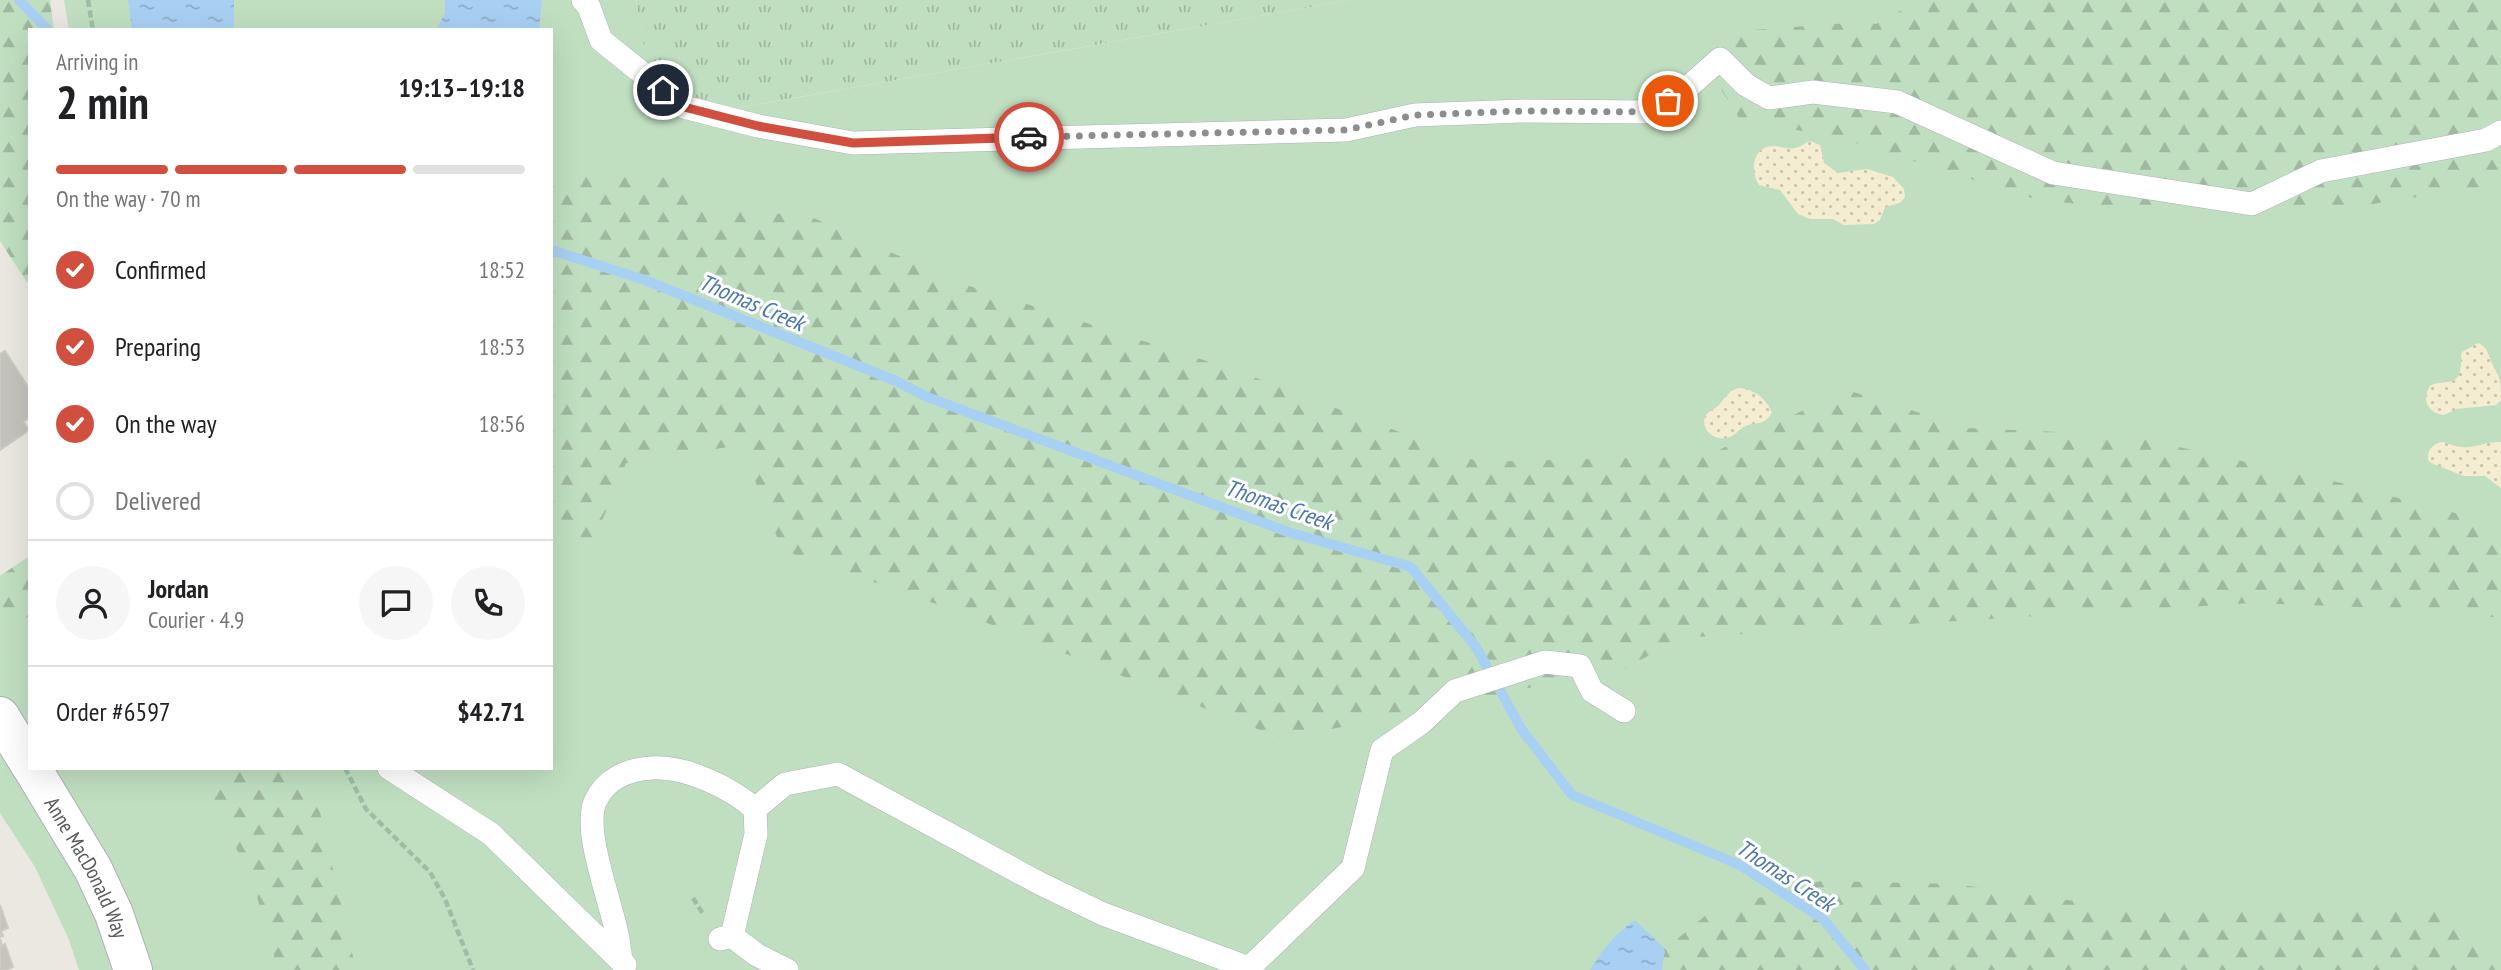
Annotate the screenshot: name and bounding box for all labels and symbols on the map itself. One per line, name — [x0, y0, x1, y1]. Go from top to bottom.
pin — [633, 60, 693, 120]
pin — [1638, 71, 1698, 131]
courier — [994, 102, 1064, 172]
water label: Thomas Creek — [695, 267, 812, 338]
water label: Thomas Creek — [1222, 472, 1339, 537]
street label: Anne MacDonald Way — [39, 792, 135, 942]
water label: Thomas Creek — [1731, 832, 1843, 919]

